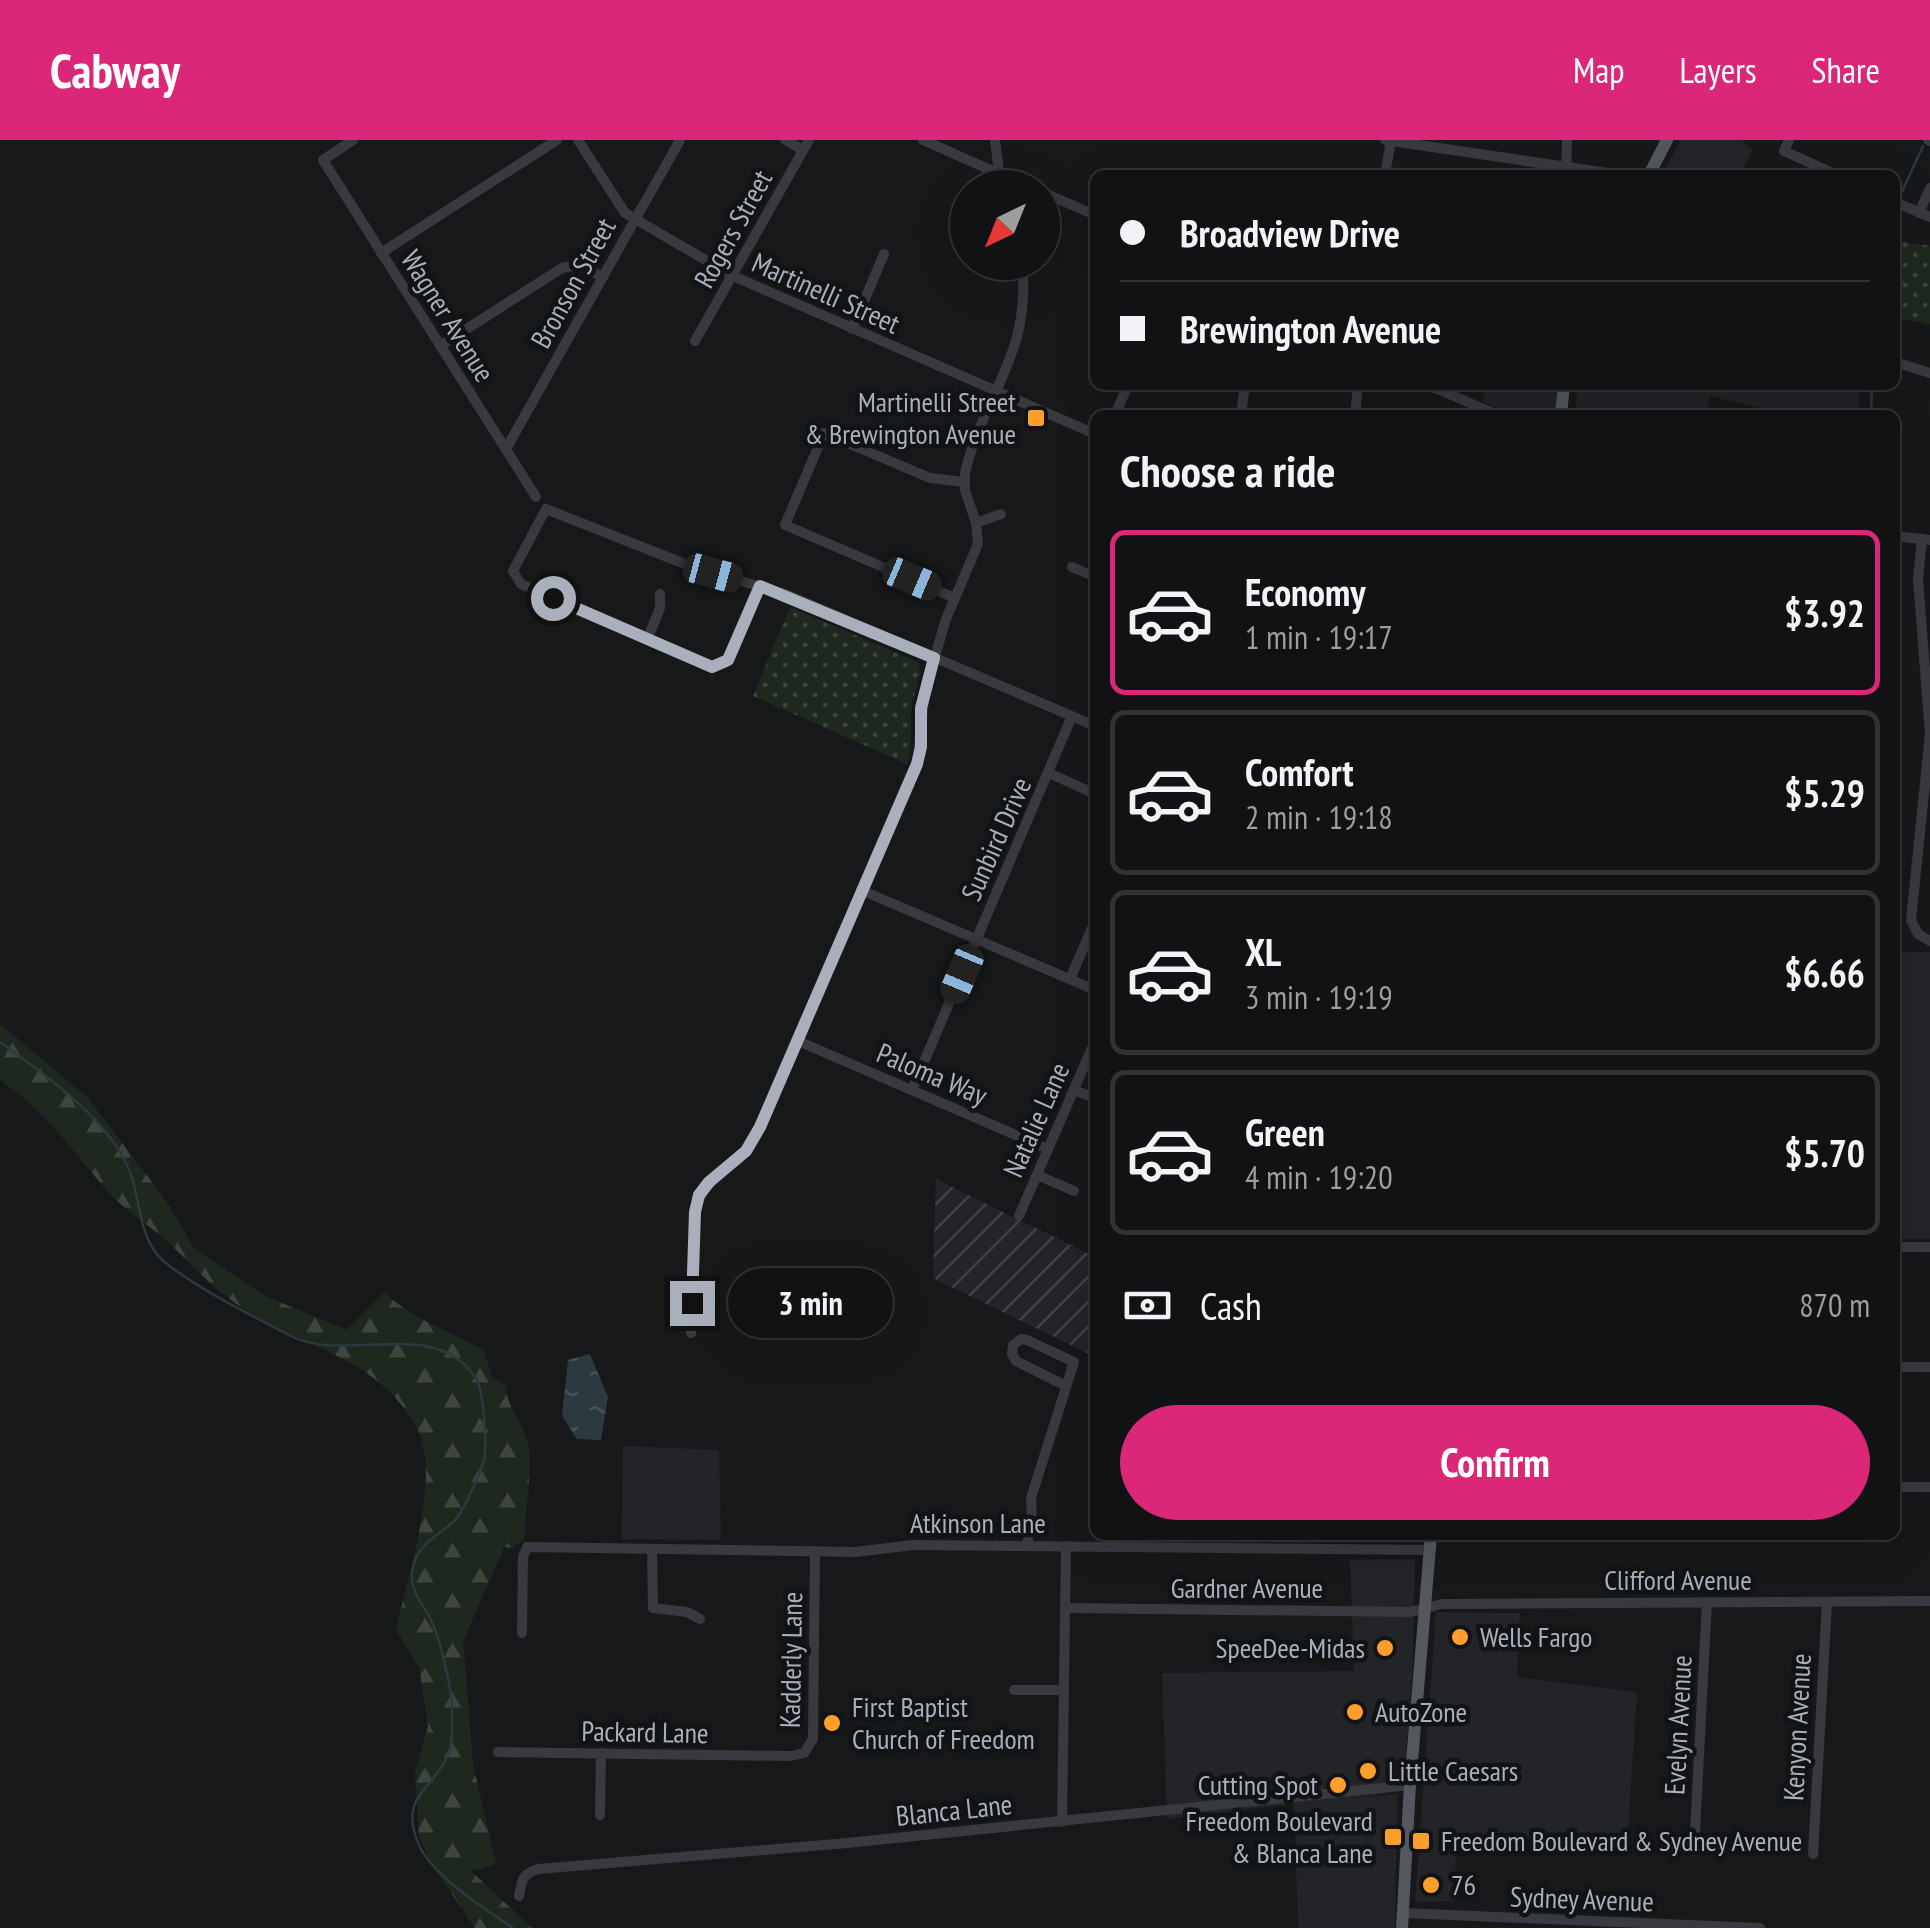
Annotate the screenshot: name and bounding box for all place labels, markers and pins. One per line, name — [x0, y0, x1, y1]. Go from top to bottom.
place label: Martinelli Street & Brewington Avenue — [805, 383, 1016, 452]
marker: Martinelli Street & Brewington Avenue — [1025, 407, 1047, 429]
place label: Wells Fargo — [1480, 1618, 1592, 1655]
marker: Wells Fargo — [1449, 1626, 1471, 1648]
place label: SpeeDee-Midas — [1215, 1629, 1365, 1666]
marker: SpeeDee-Midas — [1374, 1637, 1396, 1659]
place label: First Baptist Church of Freedom — [852, 1688, 1035, 1757]
place label: AutoZone — [1375, 1693, 1467, 1730]
marker: AutoZone — [1344, 1701, 1366, 1723]
marker: First Baptist Church of Freedom — [821, 1712, 843, 1734]
place label: Little Caesars — [1388, 1752, 1518, 1789]
marker: Little Caesars — [1357, 1760, 1379, 1782]
place label: Cutting Spot — [1198, 1766, 1318, 1803]
marker: Cutting Spot — [1327, 1774, 1349, 1796]
place label: Freedom Boulevard & Blanca Lane — [1186, 1802, 1373, 1871]
place label: Freedom Boulevard & Sydney Avenue — [1441, 1822, 1802, 1859]
marker: Freedom Boulevard & Blanca Lane — [1382, 1826, 1404, 1848]
marker: Freedom Boulevard & Sydney Avenue — [1410, 1830, 1432, 1852]
place label: 76 — [1451, 1866, 1476, 1903]
marker: 76 — [1420, 1874, 1442, 1896]

